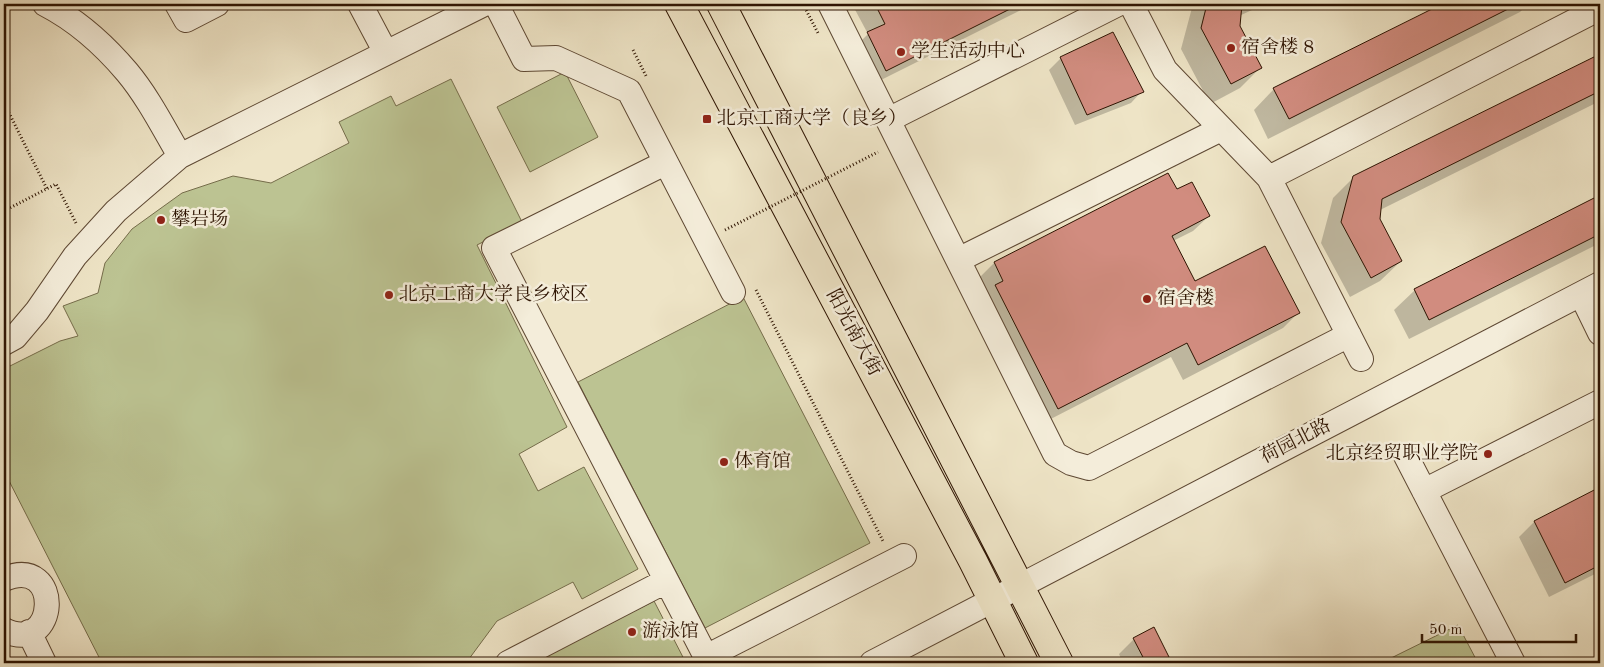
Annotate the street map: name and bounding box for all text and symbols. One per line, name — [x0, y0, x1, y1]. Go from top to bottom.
place label: 宿舍楼 8 — [1241, 36, 1314, 58]
place label: 学生活动中心 — [911, 40, 1025, 62]
marker: 宿舍楼 8 — [1225, 42, 1237, 54]
marker: 学生活动中心 — [895, 46, 907, 58]
place label: 北京工商大学（良乡） — [717, 107, 907, 129]
marker: 北京工商大学（良乡） — [701, 113, 713, 125]
place label: 攀岩场 — [171, 209, 228, 230]
marker: 攀岩场 — [155, 214, 167, 226]
place label: 北京工商大学良乡校区 — [399, 283, 589, 305]
street label: 阳光南大街 — [822, 285, 886, 379]
place label: 宿舍楼 — [1157, 287, 1214, 309]
marker: 北京工商大学良乡校区 — [383, 289, 395, 301]
marker: 宿舍楼 — [1141, 293, 1153, 305]
street label: 荷园北路 — [1257, 414, 1334, 468]
place label: 北京经贸职业学院 — [1326, 442, 1478, 464]
marker: 北京经贸职业学院 — [1482, 448, 1494, 460]
place label: 体育馆 — [734, 450, 791, 472]
marker: 体育馆 — [718, 456, 730, 468]
scale bar — [1422, 612, 1575, 644]
place label: 游泳馆 — [642, 620, 699, 642]
text: 50 m — [1429, 623, 1463, 638]
marker: 游泳馆 — [626, 626, 638, 638]

